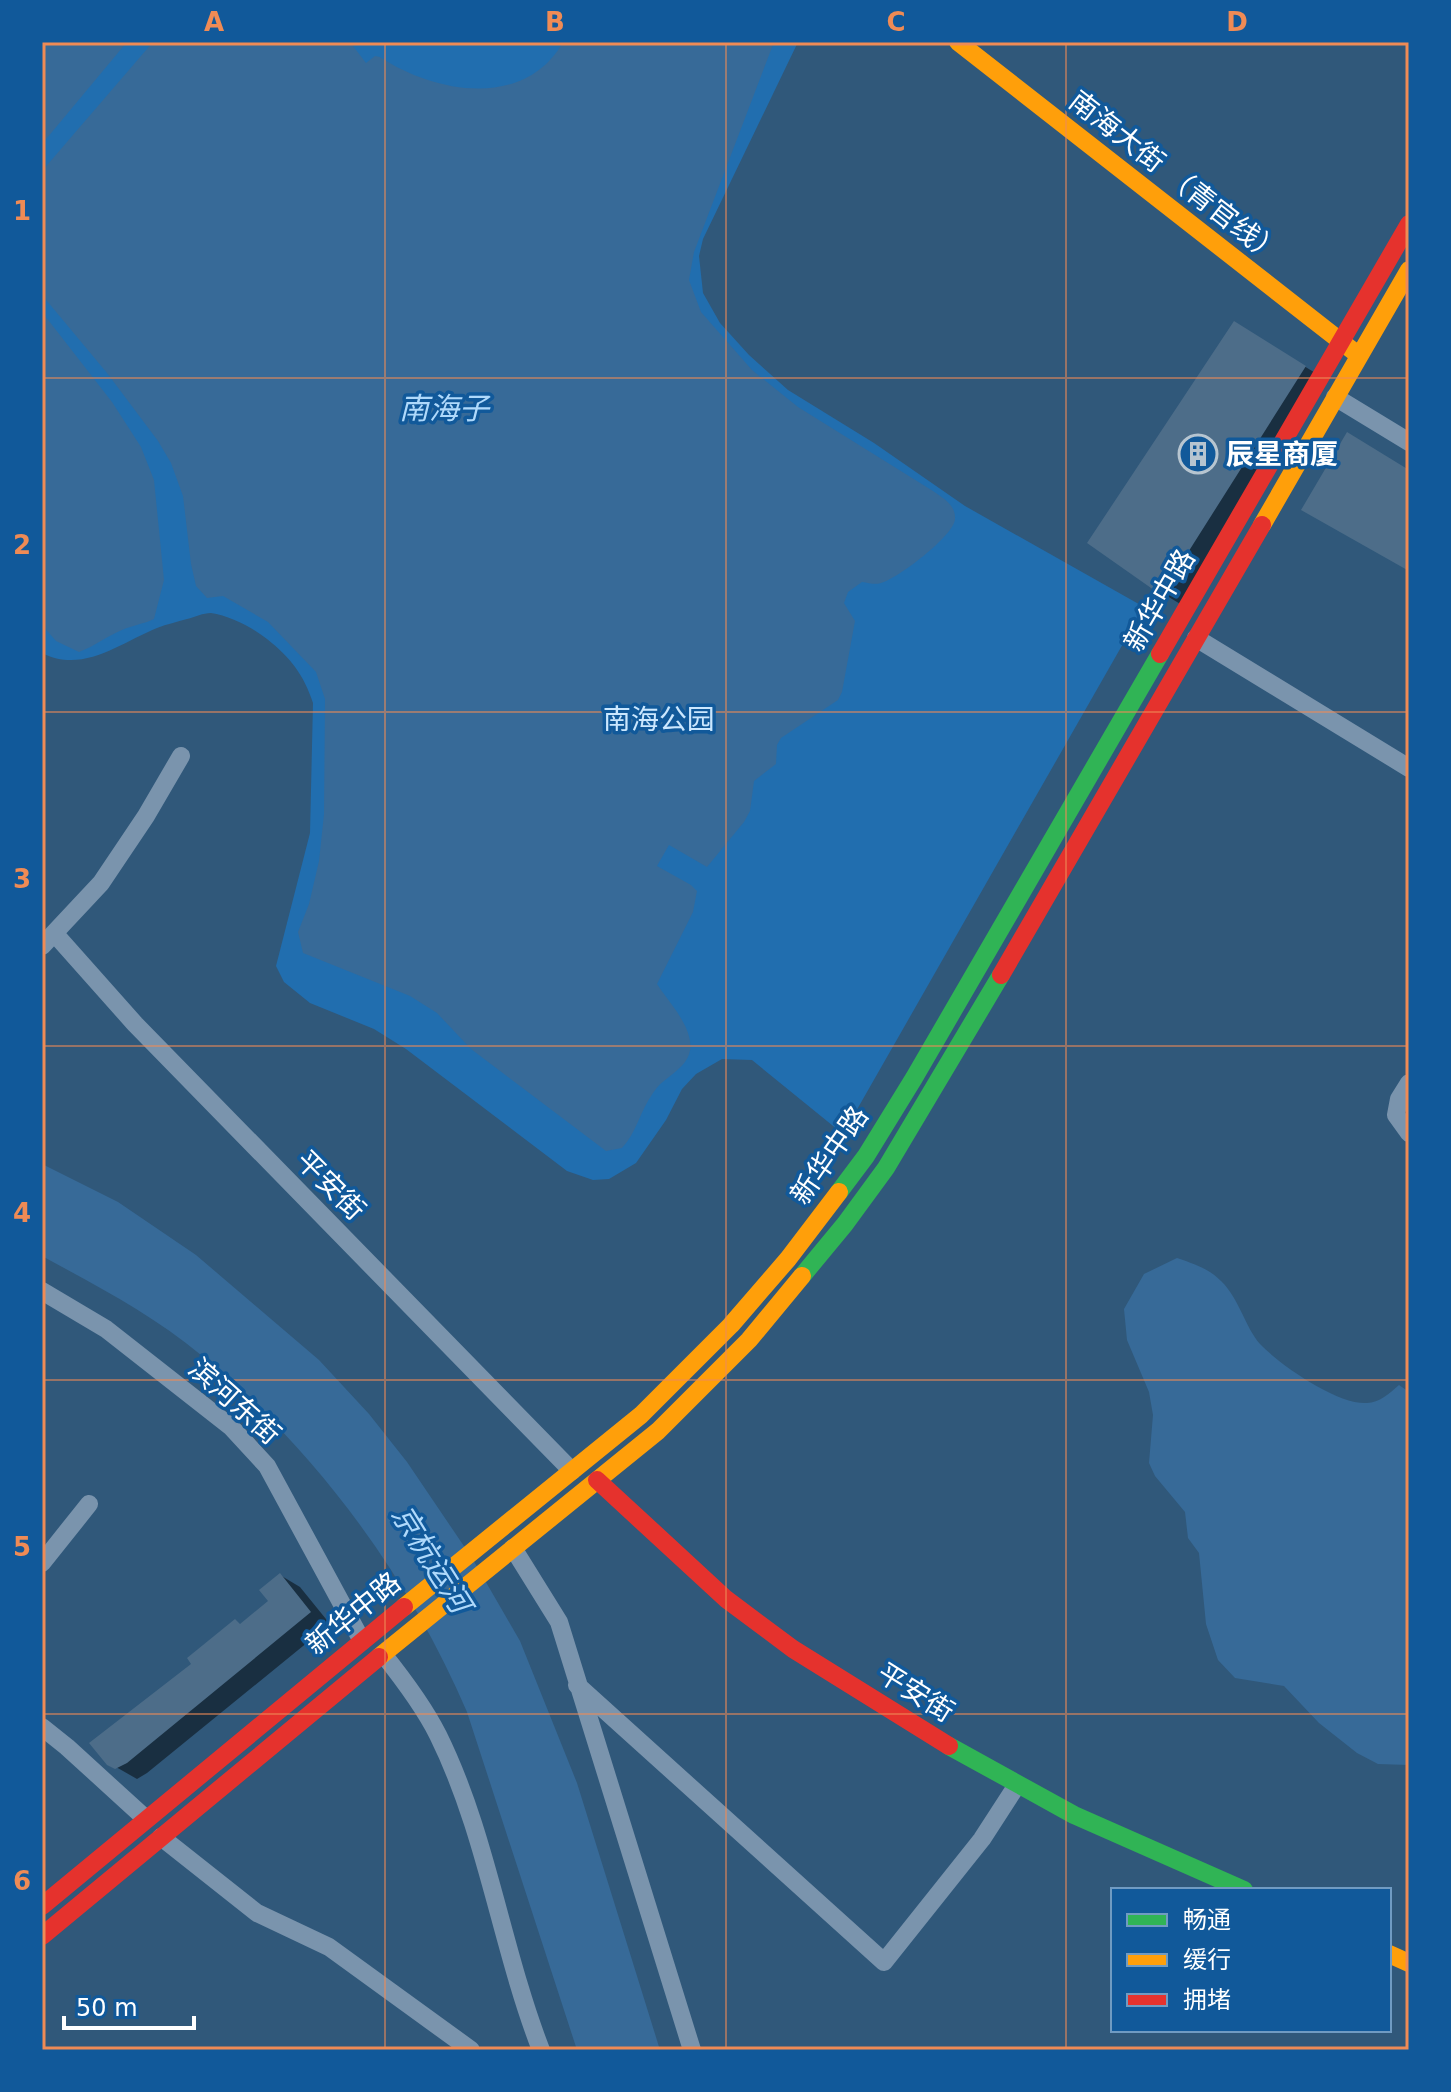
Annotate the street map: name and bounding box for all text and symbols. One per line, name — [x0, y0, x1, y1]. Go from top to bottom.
text: A — [204, 7, 224, 37]
text: B — [545, 7, 565, 37]
text: C — [886, 7, 906, 37]
text: D — [1226, 7, 1248, 37]
street label: 南海大街 （青官线） — [1063, 84, 1289, 271]
text: 1 — [13, 196, 31, 226]
water label: 南海子 — [399, 391, 491, 426]
building icon: 辰星商厦 — [1177, 433, 1219, 475]
place label: 辰星商厦 — [1226, 438, 1338, 471]
text: 2 — [13, 530, 31, 560]
street label: 新华中路 — [1117, 543, 1202, 657]
park label: 南海公园 — [603, 703, 715, 736]
text: 3 — [13, 864, 31, 894]
street label: 新华中路 — [784, 1100, 875, 1211]
street label: 平安街 — [289, 1144, 372, 1227]
text: 4 — [13, 1198, 31, 1228]
street label: 滨河东街 — [182, 1352, 287, 1451]
water label: 京杭运河 — [385, 1499, 481, 1623]
text: 5 — [13, 1532, 31, 1562]
street label: 新华中路 — [299, 1565, 407, 1661]
street label: 平安街 — [871, 1656, 960, 1729]
text: 6 — [13, 1866, 31, 1896]
legend — [1111, 1888, 1391, 2032]
text: 畅通 — [1183, 1906, 1231, 1934]
text: 缓行 — [1183, 1946, 1231, 1974]
scale bar — [64, 1980, 194, 2030]
text: 拥堵 — [1183, 1986, 1231, 2014]
text: 50 m — [76, 1994, 138, 2022]

